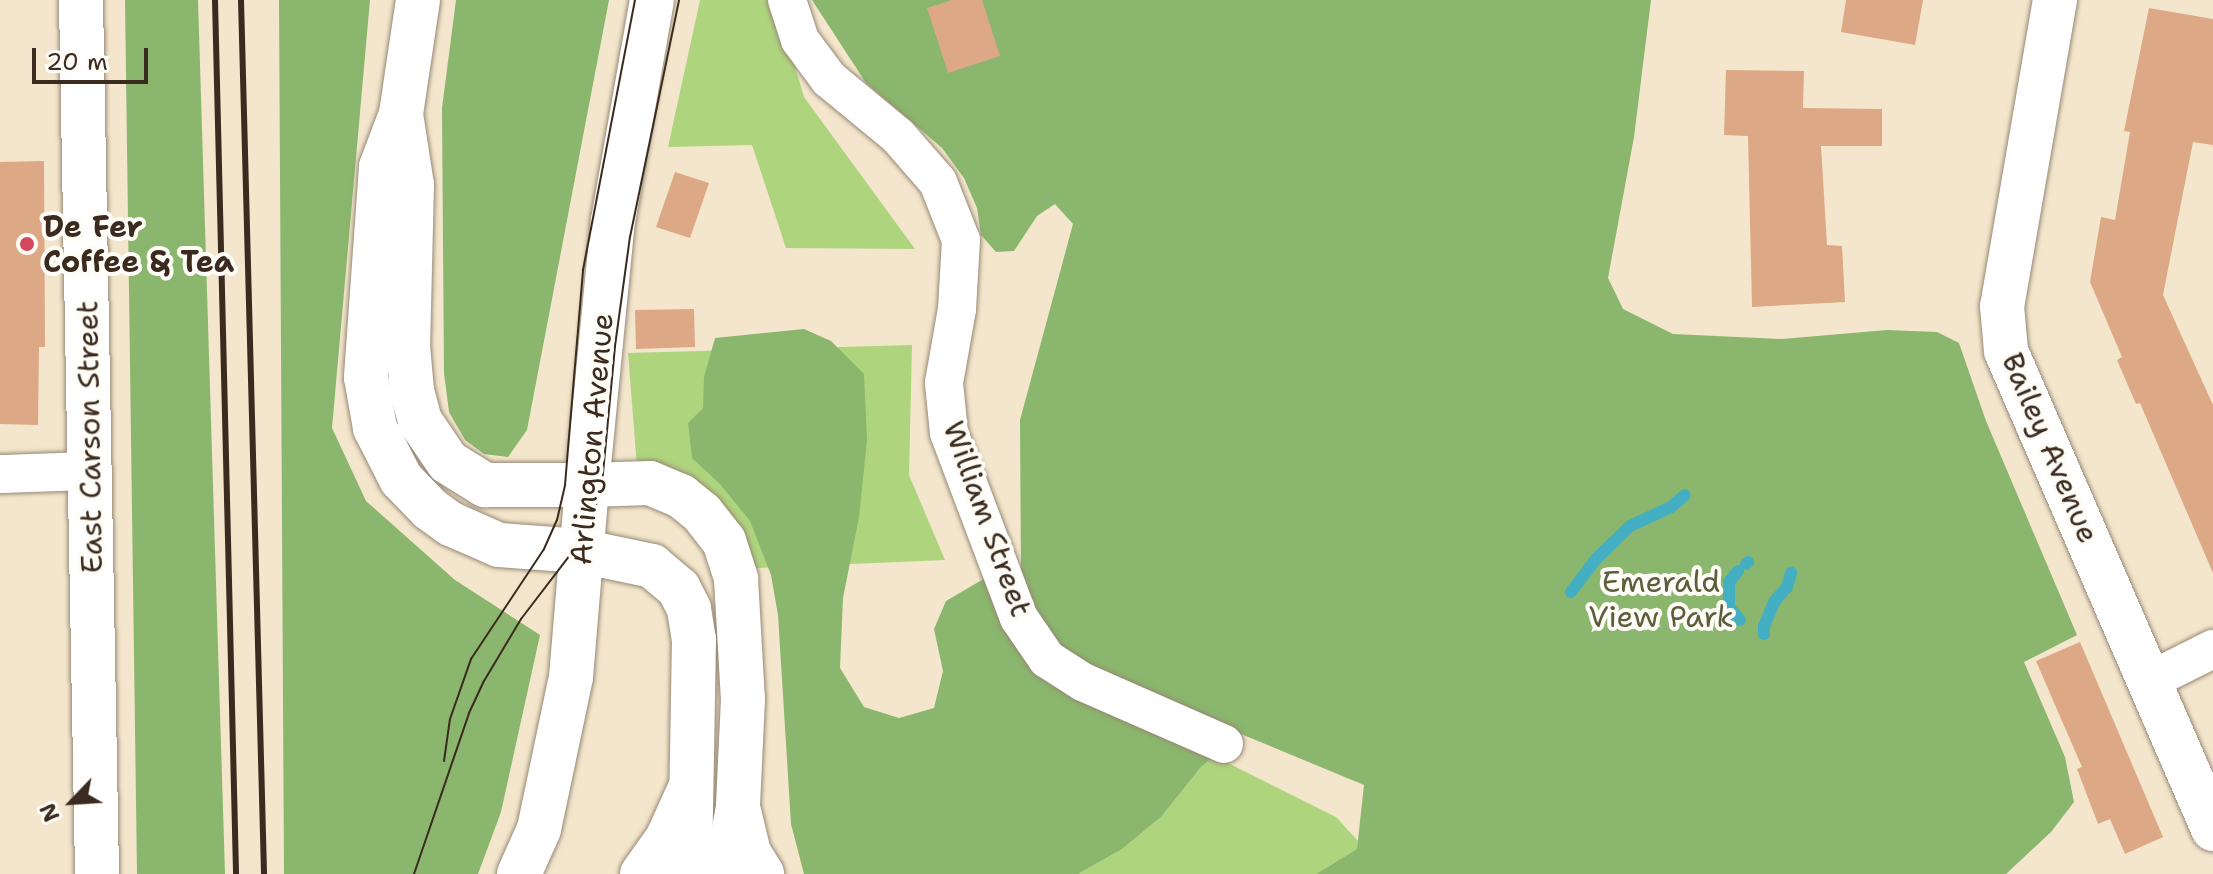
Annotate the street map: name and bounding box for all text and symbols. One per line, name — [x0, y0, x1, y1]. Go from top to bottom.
scale bar — [36, 32, 152, 82]
text: 20 m — [46, 46, 108, 78]
place label: De Fer Coffee & Tea — [43, 209, 234, 280]
marker: De Fer Coffee & Tea — [18, 235, 36, 253]
street label: East Carson Street — [70, 300, 110, 574]
street label: Arlington Avenue — [563, 312, 621, 566]
street label: Bailey Avenue — [1994, 348, 2106, 548]
street label: William Street — [935, 416, 1039, 622]
park label: Emerald View Park — [1588, 564, 1734, 634]
north arrow — [32, 762, 112, 842]
text: N — [33, 798, 67, 826]

